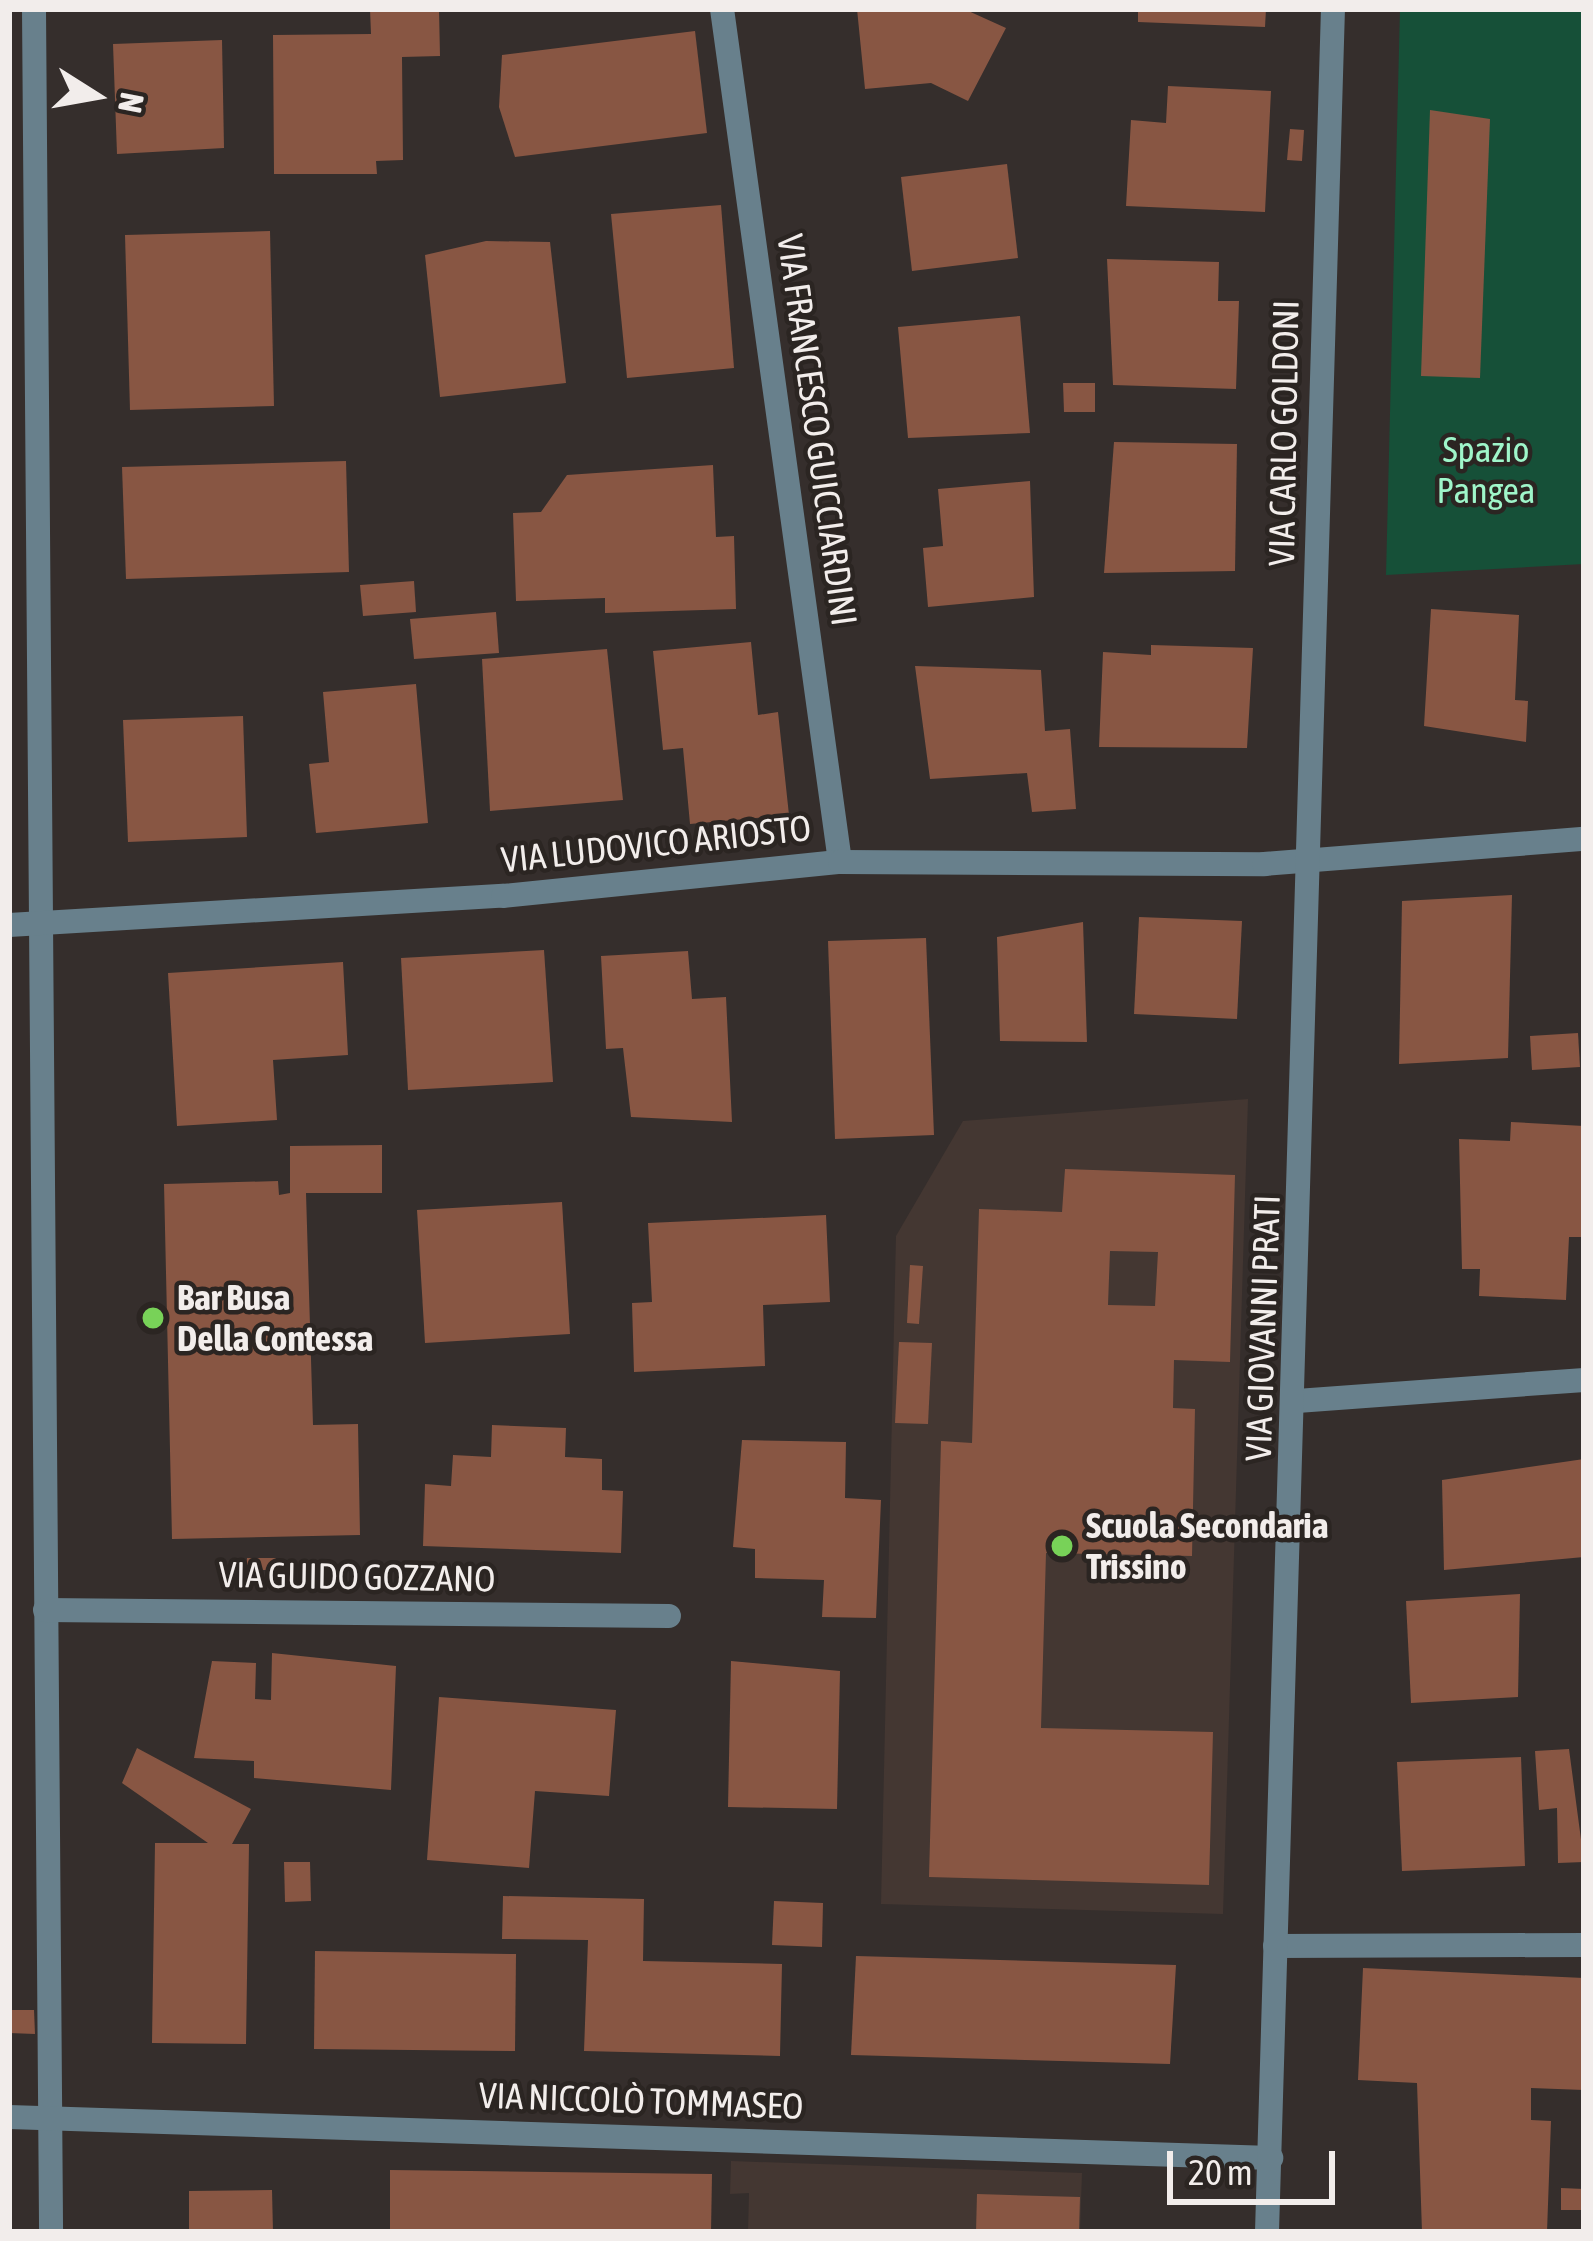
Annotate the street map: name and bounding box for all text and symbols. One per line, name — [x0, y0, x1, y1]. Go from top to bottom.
north arrow — [36, 36, 156, 156]
text: N — [111, 90, 152, 116]
street label: VIA FRANCESCO GUICCIARDINI — [768, 232, 866, 628]
street label: VIA CARLO GOLDONI — [1260, 300, 1308, 566]
park label: Spazio Pangea — [1437, 427, 1535, 512]
street label: VIA LUDOVICO ARIOSTO — [499, 806, 813, 882]
street label: VIA GIOVANNI PRATI — [1237, 1194, 1289, 1462]
place label: Bar Busa Della Contessa — [177, 1275, 373, 1360]
marker: Bar Busa Della Contessa — [140, 1305, 166, 1331]
place label: Scuola Secondaria Trissino — [1086, 1503, 1328, 1588]
marker: Scuola Secondaria Trissino — [1049, 1533, 1075, 1559]
street label: VIA GUIDO GOZZANO — [218, 1553, 496, 1601]
street label: VIA NICCOLÒ TOMMASEO — [478, 2074, 804, 2128]
scale bar — [1173, 2127, 1341, 2201]
text: 20 m — [1188, 2151, 1253, 2193]

